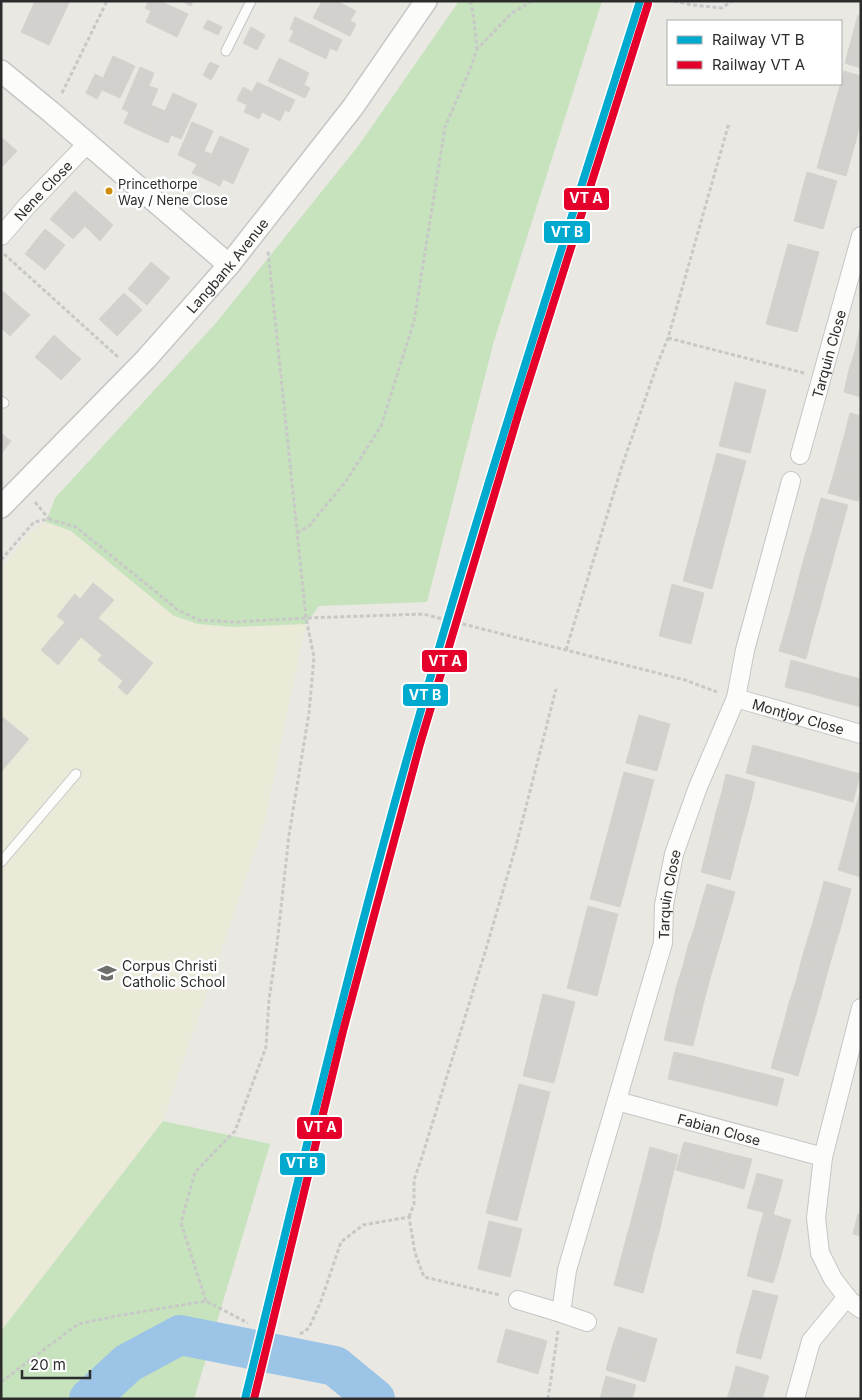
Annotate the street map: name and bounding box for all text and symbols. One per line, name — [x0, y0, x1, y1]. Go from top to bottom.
legend — [667, 20, 842, 85]
text: Railway VT B — [712, 30, 804, 49]
text: Railway VT A — [712, 55, 805, 74]
street label: Nene Close — [10, 156, 75, 224]
place label: Princethorpe Way / Nene Close — [118, 176, 228, 208]
marker: Princethorpe Way / Nene Close — [104, 186, 114, 196]
line badge: VT A — [563, 187, 610, 211]
text: VT A — [569, 189, 603, 206]
street label: Langbank Avenue — [182, 214, 271, 316]
line badge: VT B — [543, 220, 591, 244]
text: VT B — [551, 223, 583, 240]
street label: Tarquin Close — [808, 308, 849, 400]
line badge: VT A — [421, 649, 468, 673]
text: VT A — [428, 652, 462, 669]
line badge: VT B — [402, 683, 449, 707]
text: VT B — [409, 686, 441, 703]
street label: Montjoy Close — [750, 695, 846, 737]
street label: Tarquin Close — [655, 847, 684, 939]
place label: Corpus Christi Catholic School — [122, 957, 226, 990]
school or university icon: Corpus Christi Catholic School — [96, 962, 118, 984]
street label: Fabian Close — [676, 1109, 763, 1148]
line badge: VT A — [296, 1116, 343, 1140]
text: VT A — [303, 1118, 337, 1135]
line badge: VT B — [279, 1152, 326, 1176]
text: VT B — [286, 1154, 318, 1171]
scale bar — [22, 1348, 90, 1380]
text: 20 m — [30, 1355, 66, 1374]

